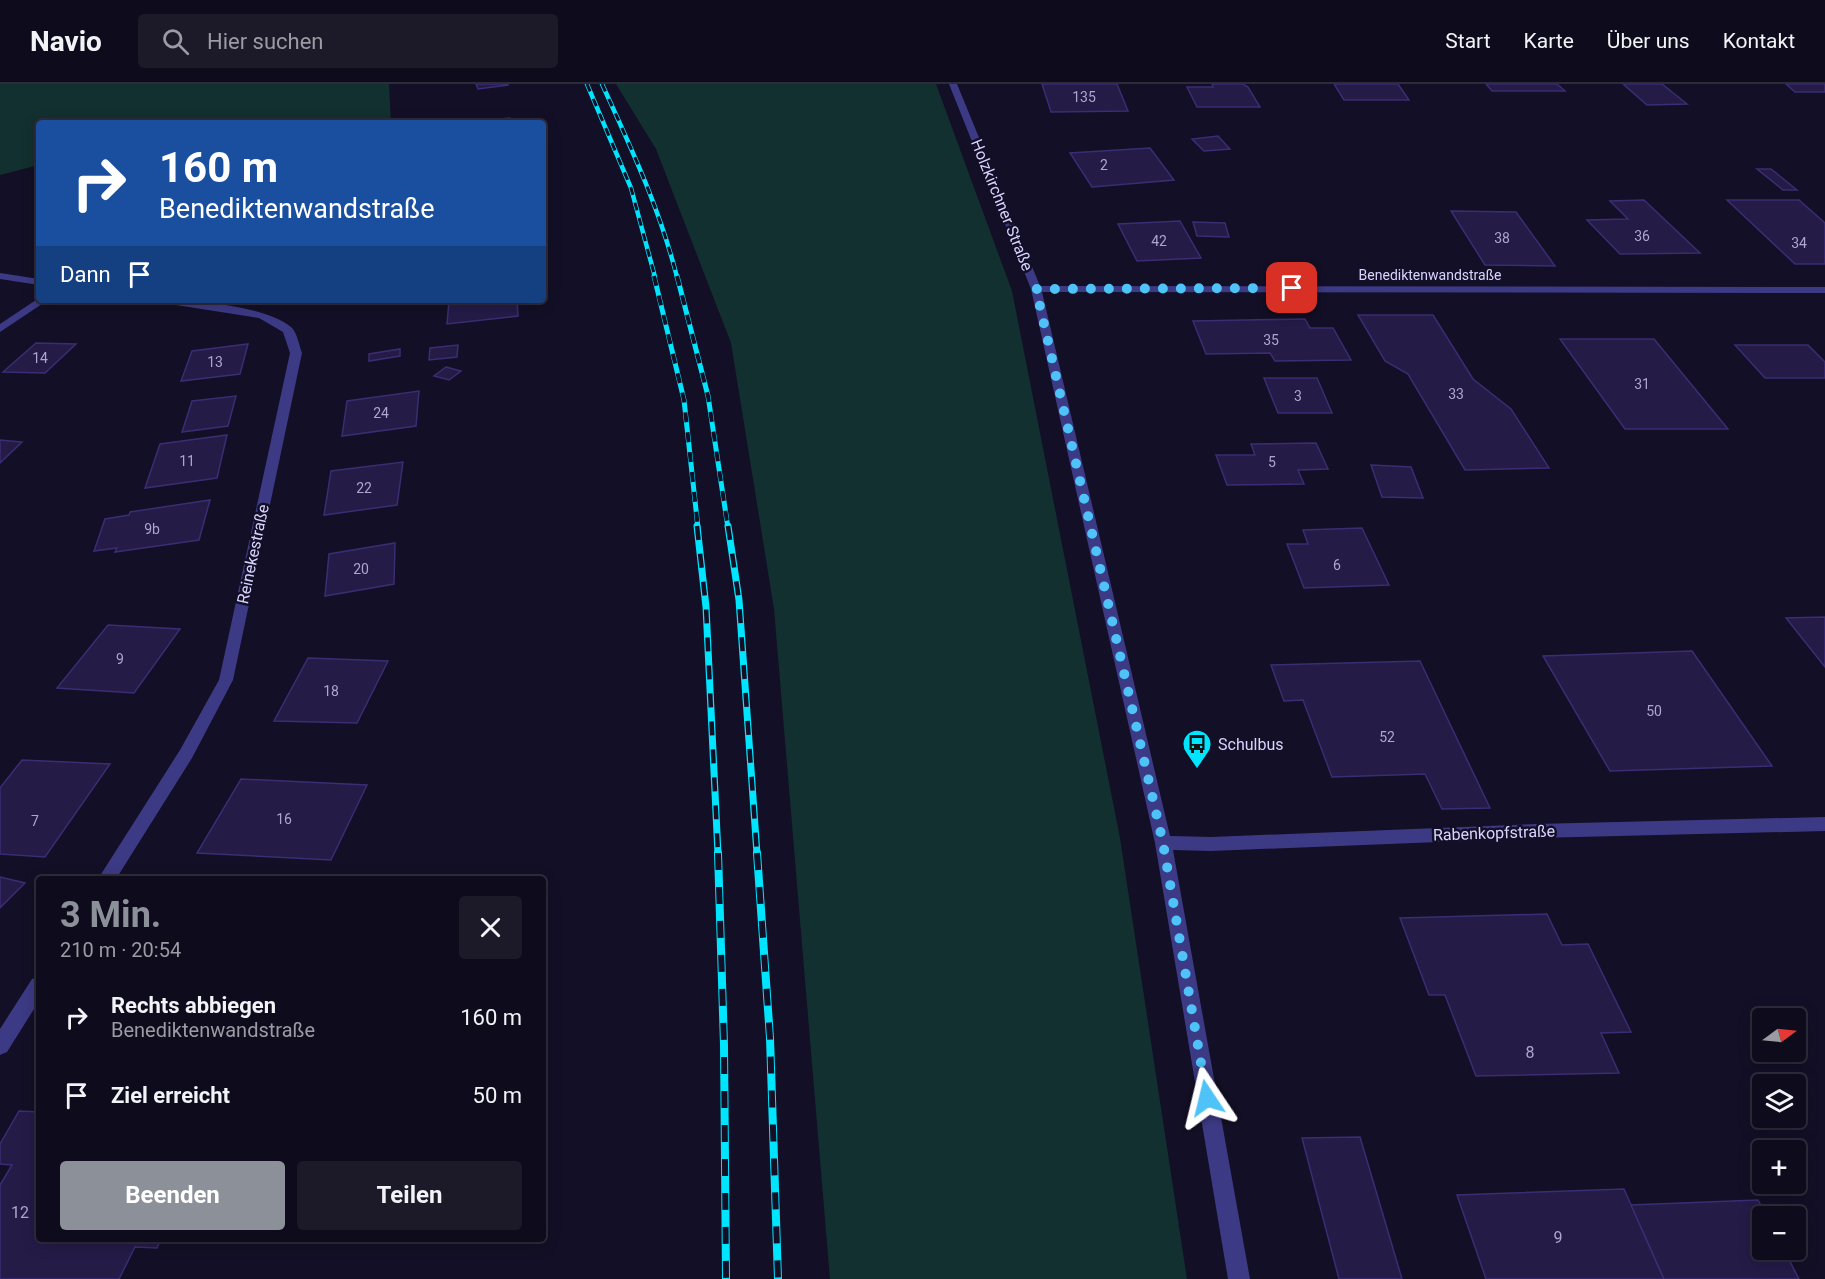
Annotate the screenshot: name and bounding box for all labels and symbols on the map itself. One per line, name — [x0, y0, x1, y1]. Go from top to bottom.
house number: 135 — [1072, 89, 1096, 105]
street label: Holzkirchner Straße — [967, 136, 1037, 274]
house number: 2 — [1100, 157, 1108, 173]
house number: 36 — [1634, 228, 1650, 244]
house number: 38 — [1494, 230, 1510, 246]
house number: 42 — [1151, 233, 1167, 249]
house number: 34 — [1791, 235, 1807, 251]
pin — [1266, 262, 1317, 313]
street label: Benediktenwandstraße — [1359, 267, 1501, 283]
house number: 35 — [1263, 332, 1279, 348]
house number: 14 — [32, 350, 48, 366]
house number: 13 — [207, 354, 223, 370]
house number: 31 — [1634, 376, 1650, 392]
house number: 33 — [1448, 386, 1464, 402]
house number: 3 — [1294, 388, 1302, 404]
house number: 24 — [373, 405, 389, 421]
house number: 11 — [179, 453, 195, 469]
house number: 5 — [1268, 454, 1276, 470]
house number: 22 — [356, 480, 372, 496]
street label: Reinekestraße — [233, 502, 273, 606]
house number: 9b — [144, 521, 160, 537]
house number: 6 — [1333, 557, 1341, 573]
house number: 20 — [353, 561, 369, 577]
house number: 9 — [116, 651, 124, 667]
house number: 18 — [323, 683, 339, 699]
house number: 50 — [1646, 703, 1662, 719]
bus stop icon: Schulbus — [1181, 728, 1213, 770]
house number: 52 — [1379, 729, 1395, 745]
place label: Schulbus — [1218, 735, 1283, 754]
house number: 16 — [276, 811, 292, 827]
house number: 7 — [31, 813, 39, 829]
street label: Rabenkopfstraße — [1433, 821, 1555, 845]
north arrow — [1752, 1008, 1806, 1062]
house number: 8 — [1526, 1043, 1535, 1062]
position arrow — [1175, 1066, 1239, 1130]
house number: 12 — [11, 1203, 29, 1222]
house number: 9 — [1554, 1228, 1563, 1247]

